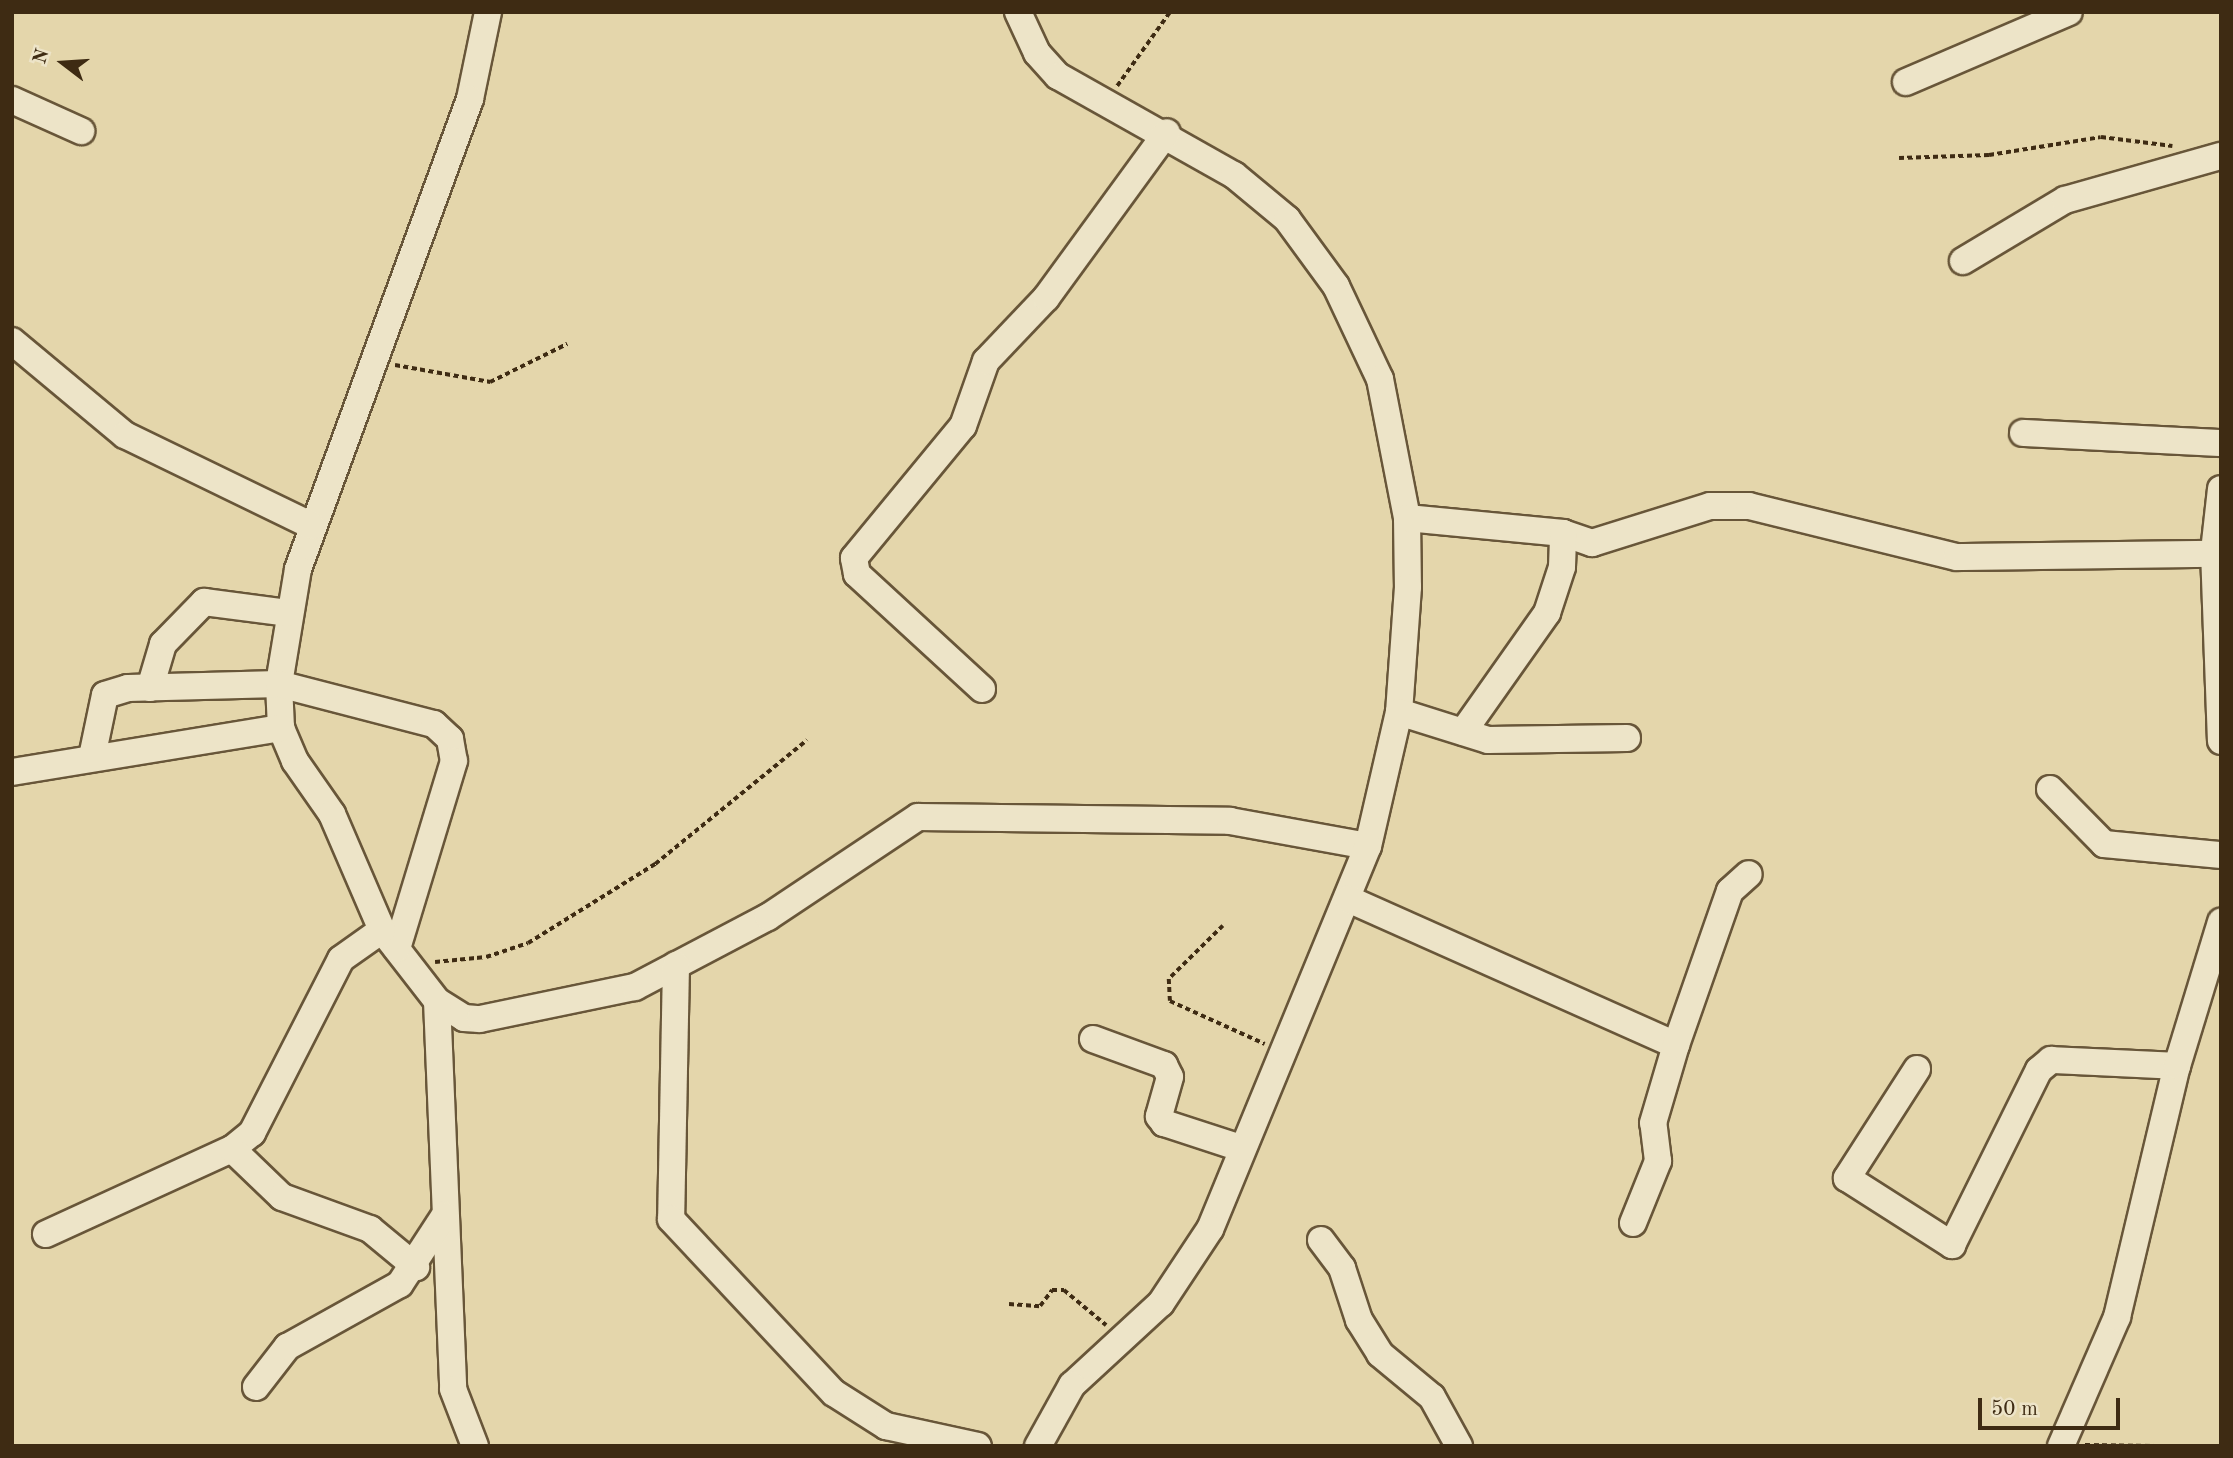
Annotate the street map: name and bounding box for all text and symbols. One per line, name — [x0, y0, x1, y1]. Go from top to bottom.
north arrow — [28, 28, 98, 98]
text: N — [31, 47, 54, 66]
scale bar — [1981, 1384, 2123, 1428]
text: 50 m — [1991, 1399, 2038, 1420]

